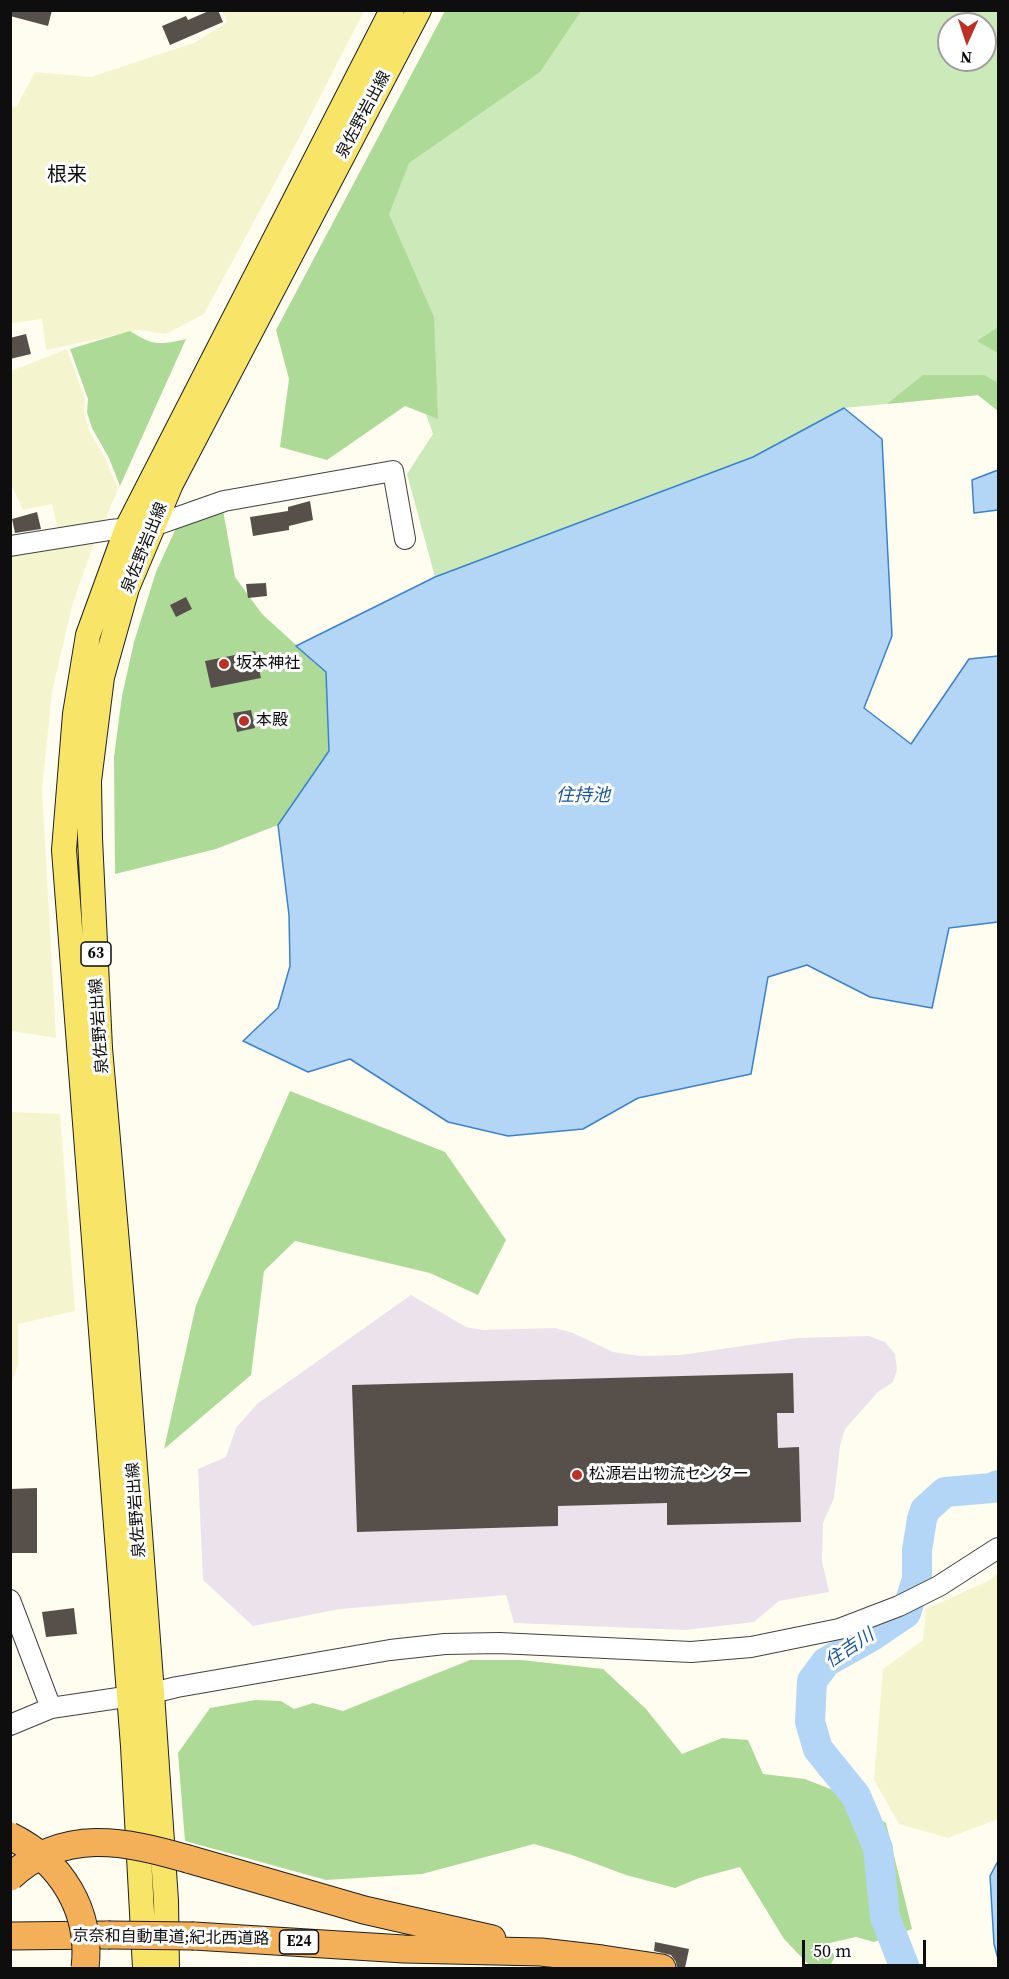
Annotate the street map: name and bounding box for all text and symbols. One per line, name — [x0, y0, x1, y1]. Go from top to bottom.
north arrow — [937, 12, 997, 72]
text: N — [960, 47, 973, 69]
street label: 泉佐野岩出線 — [333, 68, 395, 162]
district label: 根来 — [47, 164, 87, 188]
street label: 泉佐野岩出線 — [118, 500, 172, 596]
place label: 坂本神社 — [236, 654, 300, 674]
marker: 坂本神社 — [217, 657, 231, 671]
place label: 本殿 — [256, 711, 288, 731]
marker: 本殿 — [237, 714, 251, 728]
water label: 住持池 — [556, 785, 610, 807]
road number: 63 — [81, 942, 111, 966]
street label: 泉佐野岩出線 — [87, 977, 113, 1075]
street label: 泉佐野岩出線 — [124, 1461, 150, 1559]
place label: 松源岩出物流センター — [589, 1465, 749, 1485]
marker: 松源岩出物流センター — [570, 1468, 584, 1482]
water label: 住吉川 — [822, 1625, 878, 1673]
street label: 京奈和自動車道;紀北西道路 — [72, 1927, 270, 1949]
scale bar — [805, 1928, 930, 1966]
road number: E24 — [280, 1930, 318, 1954]
text: 50 m — [813, 1938, 851, 1963]

